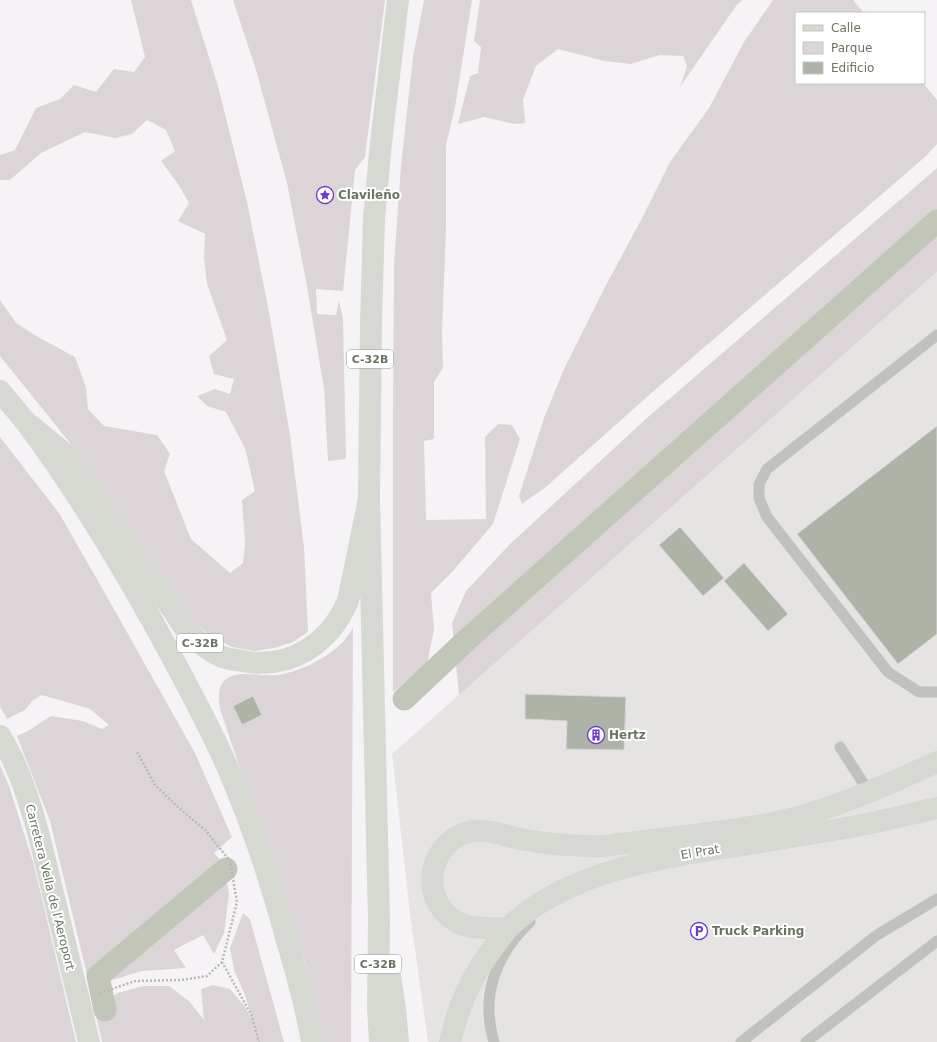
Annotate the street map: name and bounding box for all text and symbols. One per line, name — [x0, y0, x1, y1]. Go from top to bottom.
legend — [795, 12, 925, 84]
text: Calle — [831, 21, 861, 35]
text: Parque — [831, 41, 872, 55]
text: Edificio — [831, 61, 874, 75]
place icon: Clavileño — [315, 185, 335, 205]
place label: Clavileño — [338, 188, 400, 202]
road number: C-32B — [347, 350, 393, 368]
road number: C-32B — [177, 634, 223, 652]
building icon: Hertz — [586, 725, 606, 745]
place label: Hertz — [609, 728, 646, 742]
street label: Carretera Vella de l'Aeroport — [23, 803, 78, 972]
street label: El Prat — [680, 842, 721, 862]
parking icon: Truck Parking — [689, 921, 709, 941]
place label: Truck Parking — [712, 924, 804, 938]
road number: C-32B — [355, 955, 401, 973]

